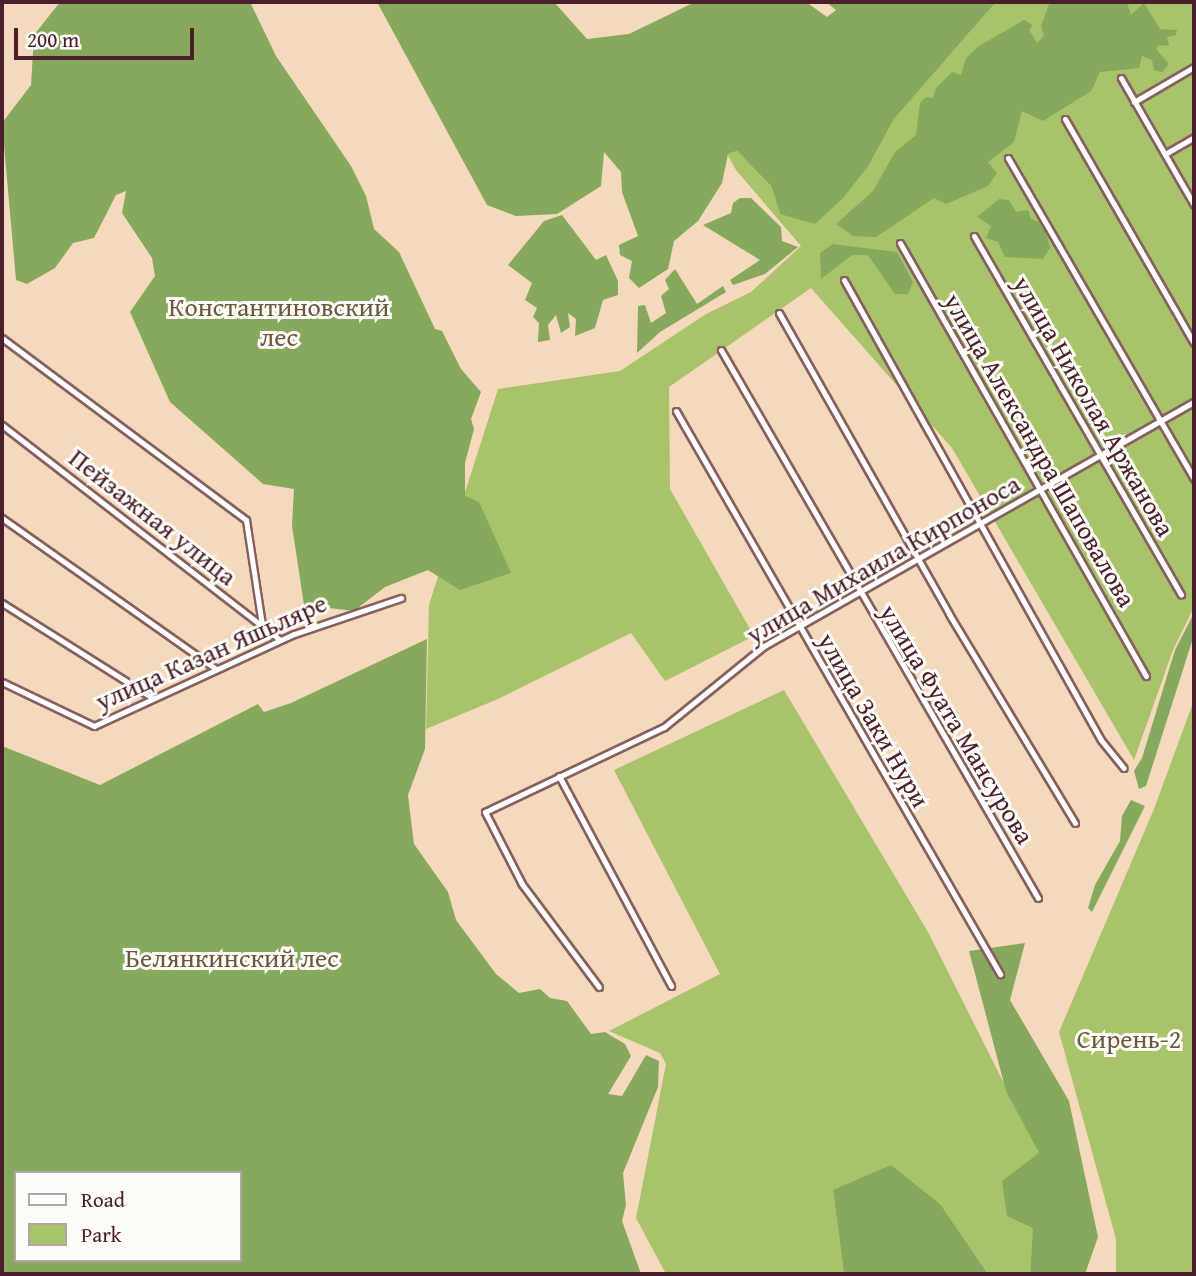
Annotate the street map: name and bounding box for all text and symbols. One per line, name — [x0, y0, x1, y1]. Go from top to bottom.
scale bar — [18, 14, 198, 58]
text: 200 m — [27, 24, 79, 55]
street label: улица Николая Аржанова — [1007, 270, 1181, 542]
street label: улица Александра Шаповалова — [937, 288, 1143, 612]
park label: Константиновский лес — [169, 291, 389, 352]
street label: Пейзажная улица — [63, 442, 243, 592]
street label: улица Михаила Кирпоноса — [741, 468, 1025, 650]
street label: улица Казан Яшьляре — [91, 587, 331, 717]
street label: улица Фуата Мансурова — [873, 598, 1041, 850]
street label: улица Заки Нури — [811, 627, 937, 813]
park label: Белянкинский лес — [125, 942, 339, 974]
park label: Сирень-2 — [1077, 1023, 1181, 1055]
legend — [14, 1171, 242, 1262]
text: Road — [81, 1184, 125, 1215]
text: Park — [81, 1219, 122, 1250]

